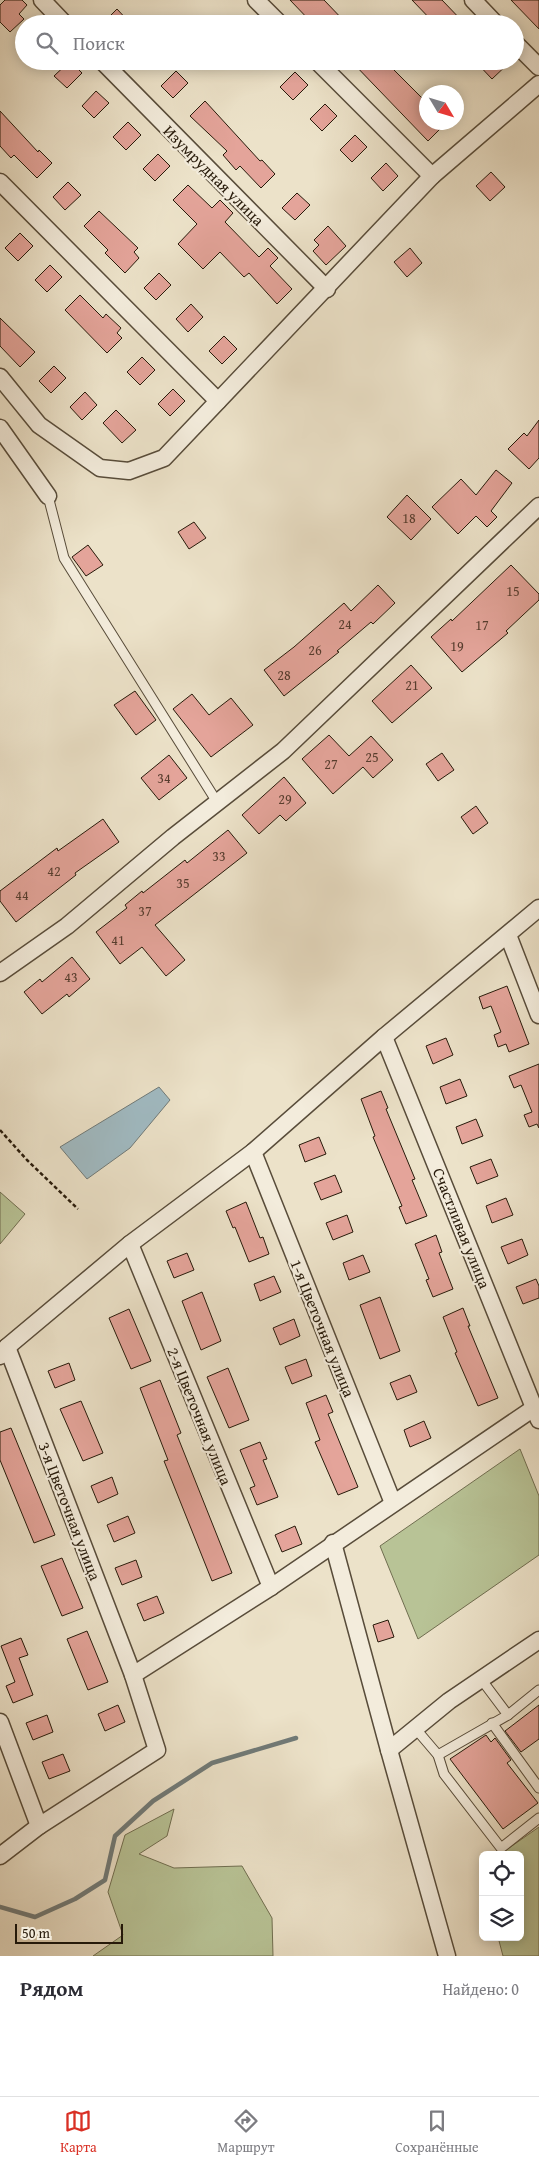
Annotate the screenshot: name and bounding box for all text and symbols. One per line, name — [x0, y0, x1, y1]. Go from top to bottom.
search box — [15, 15, 524, 70]
icon: search — [33, 29, 61, 57]
text: Поиск — [73, 29, 125, 57]
north arrow — [419, 85, 464, 130]
street label: Изумрудная улица — [158, 119, 270, 231]
house number: 18 — [402, 508, 416, 528]
house number: 15 — [506, 581, 520, 601]
house number: 24 — [338, 614, 352, 634]
house number: 17 — [475, 615, 489, 635]
house number: 19 — [450, 636, 464, 656]
house number: 26 — [308, 640, 322, 660]
house number: 28 — [277, 665, 291, 685]
house number: 21 — [405, 675, 419, 695]
house number: 25 — [365, 747, 379, 767]
house number: 27 — [324, 754, 338, 774]
house number: 34 — [157, 768, 171, 788]
house number: 29 — [278, 789, 292, 809]
house number: 33 — [212, 846, 226, 866]
house number: 42 — [47, 861, 61, 881]
house number: 35 — [176, 873, 190, 893]
house number: 44 — [15, 885, 29, 905]
house number: 37 — [138, 901, 152, 921]
house number: 41 — [111, 930, 125, 950]
house number: 43 — [64, 967, 78, 987]
street label: Счастливая улица — [427, 1164, 497, 1292]
street label: 1-я Цветочная улица — [284, 1256, 362, 1401]
street label: 2-я Цветочная улица — [161, 1344, 239, 1489]
street label: 3-я Цветочная улица — [33, 1438, 108, 1584]
map controls — [479, 1851, 524, 1941]
button: locate — [479, 1851, 524, 1896]
button: layers — [479, 1896, 524, 1941]
scale bar — [15, 1921, 122, 1944]
text: 50 m — [22, 1923, 50, 1943]
text: Рядом — [20, 1973, 83, 2004]
text: Найдено: 0 — [442, 1977, 519, 2001]
tab: Карта — [60, 2107, 97, 2157]
tab: Маршрут — [217, 2107, 275, 2157]
tab: Сохранённые — [395, 2107, 479, 2157]

